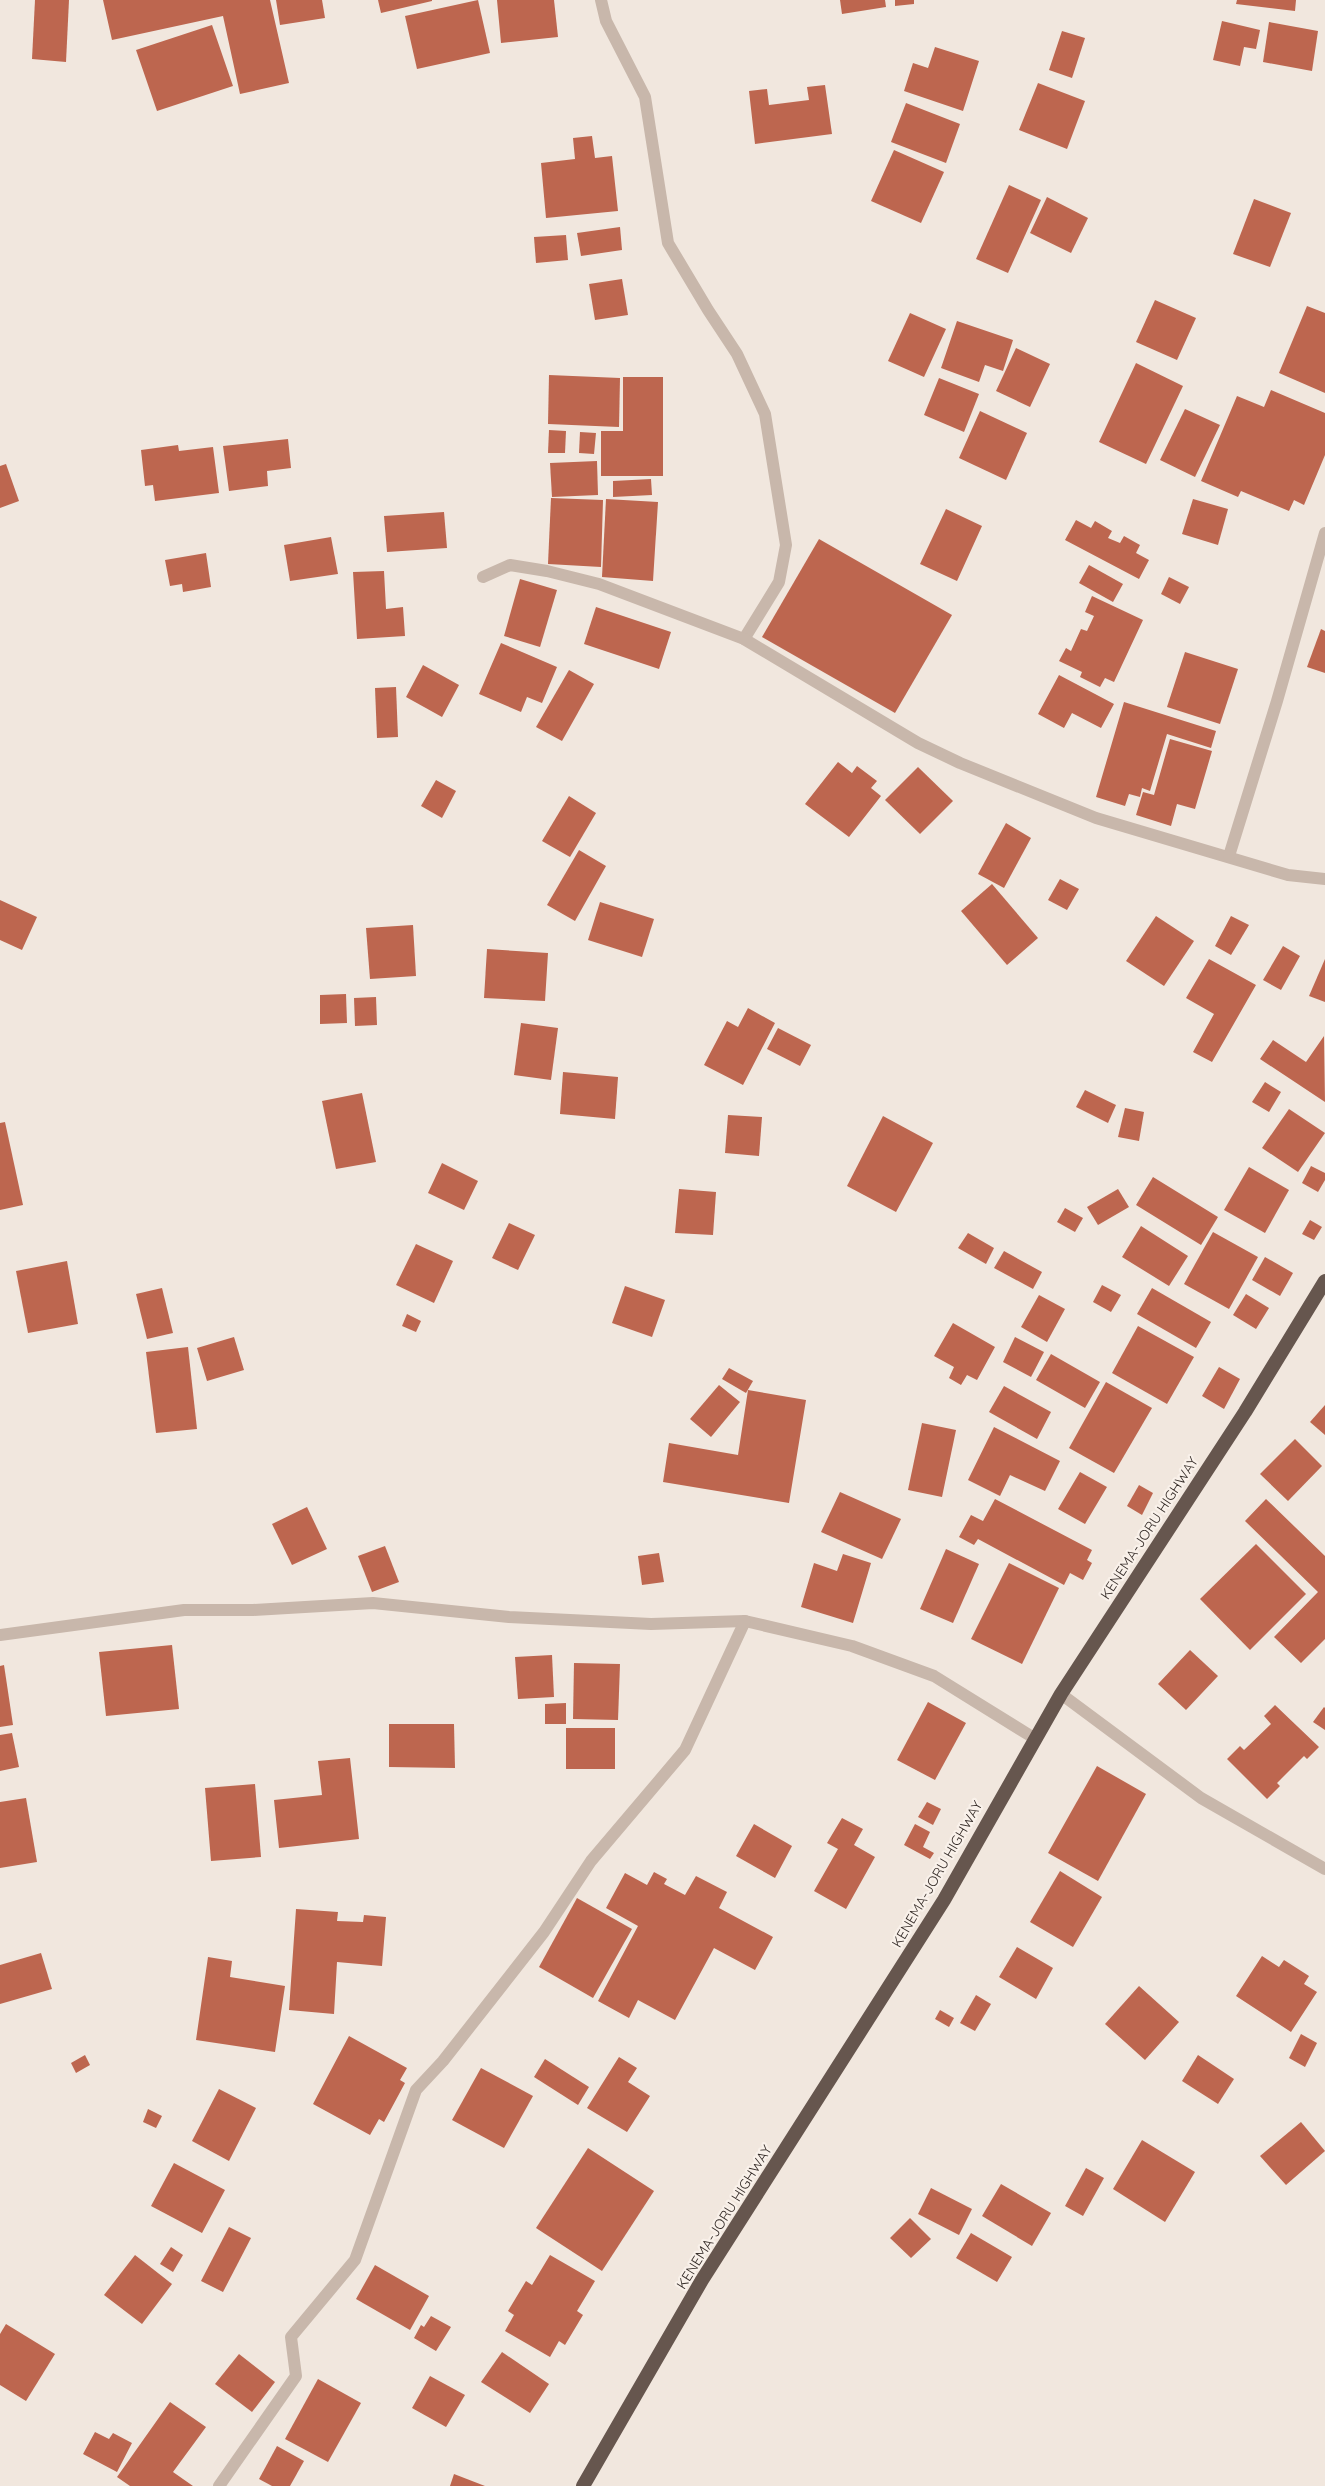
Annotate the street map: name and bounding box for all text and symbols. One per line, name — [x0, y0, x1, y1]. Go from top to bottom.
street label: KENEMA-JORU HIGHWAY — [1096, 1453, 1202, 1603]
street label: KENEMA-JORU HIGHWAY — [888, 1797, 986, 1951]
street label: KENEMA-JORU HIGHWAY — [672, 2142, 776, 2292]

